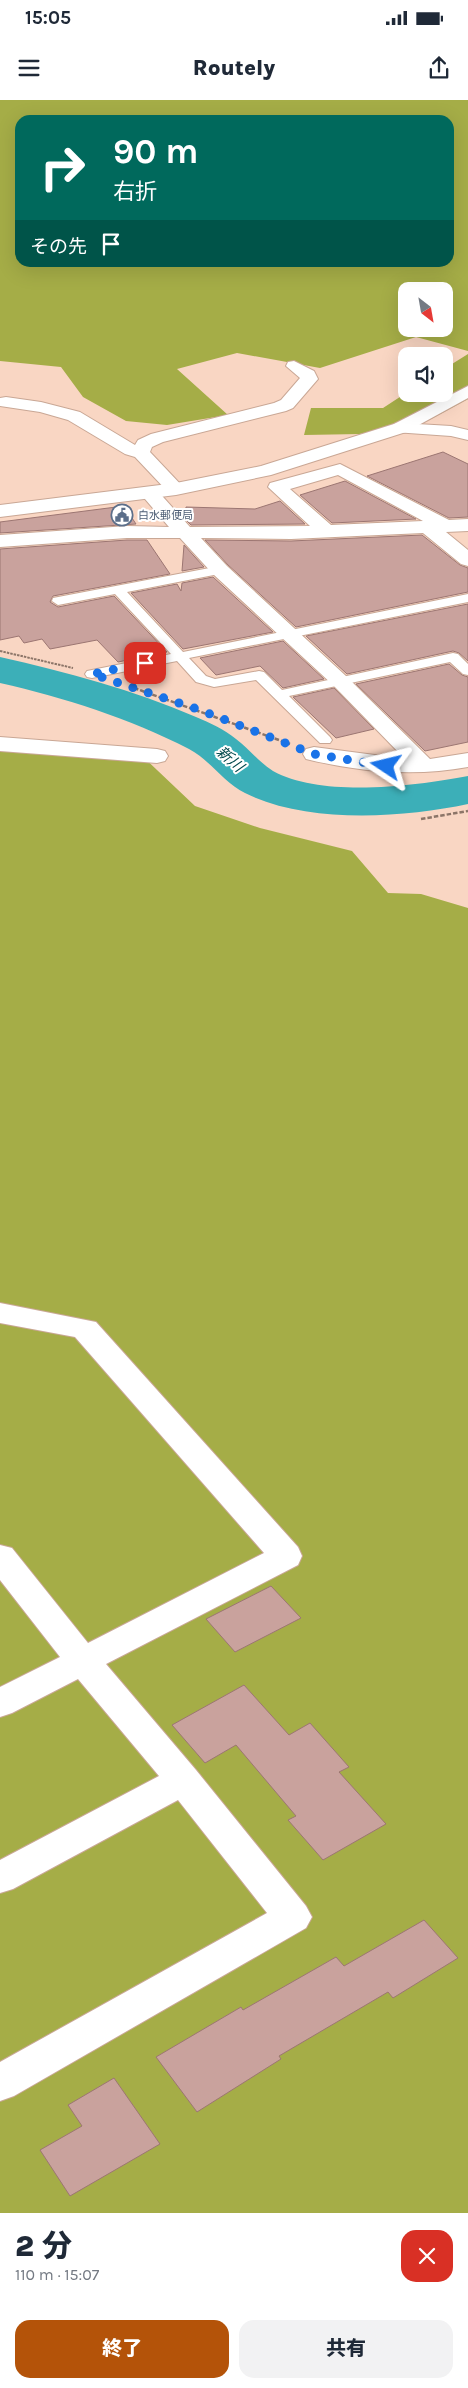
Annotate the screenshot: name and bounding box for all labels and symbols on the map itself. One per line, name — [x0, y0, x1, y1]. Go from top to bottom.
north arrow — [398, 282, 452, 338]
public building icon: 白水郵便局 — [110, 503, 134, 527]
place label: 白水郵便局 — [138, 509, 193, 522]
pin — [124, 642, 166, 684]
position arrow — [359, 739, 411, 791]
water label: 新川 — [213, 742, 249, 777]

